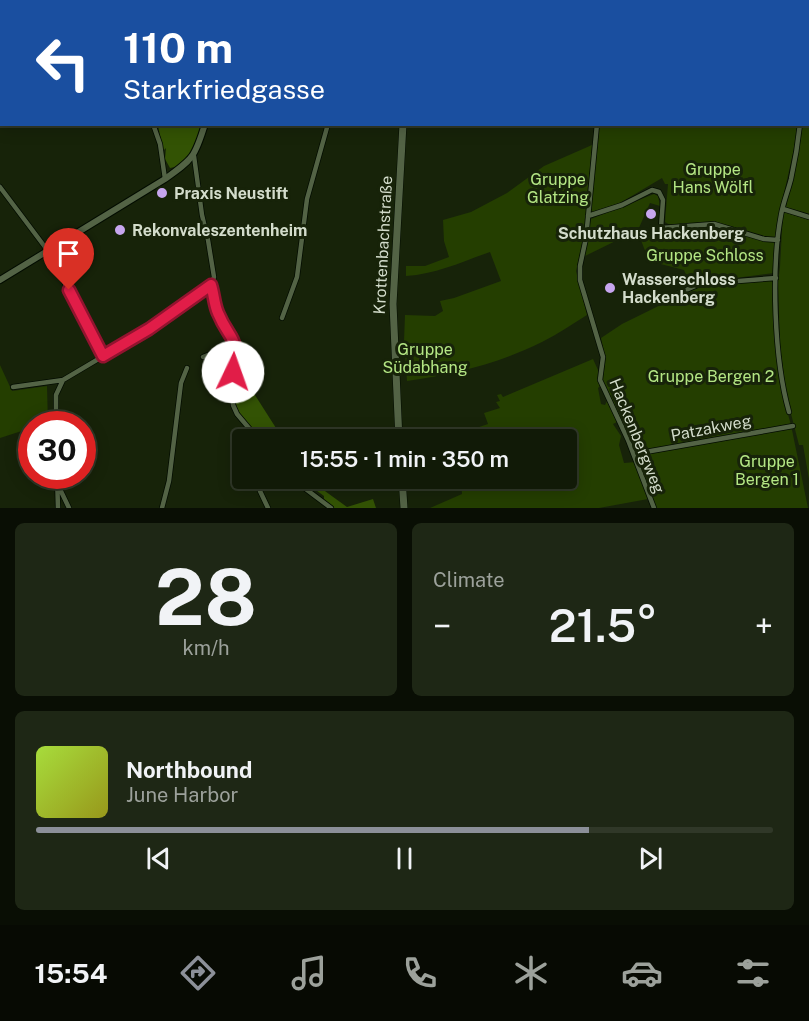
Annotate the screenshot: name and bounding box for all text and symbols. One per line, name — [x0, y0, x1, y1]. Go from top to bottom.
text: 110 m — [123, 23, 233, 72]
icon: left — [24, 24, 102, 102]
text: Starkfriedgasse — [123, 73, 325, 105]
park label: Gruppe Hans Wölfl — [673, 160, 753, 197]
park label: Gruppe Glatzing — [527, 170, 589, 207]
street label: Krottenbachstraße — [370, 175, 396, 315]
place label: Praxis Neustift — [174, 184, 289, 203]
marker: Praxis Neustift — [155, 186, 169, 200]
marker: Schutzhaus Hackenberg — [644, 207, 658, 221]
place label: Rekonvaleszentenheim — [132, 221, 307, 240]
marker: Rekonvaleszentenheim — [113, 223, 127, 237]
place label: Schutzhaus Hackenberg — [558, 224, 744, 243]
pin — [43, 228, 94, 290]
icon: arrive — [52, 237, 85, 270]
park label: Gruppe Schloss — [646, 246, 764, 265]
place label: Wasserschloss Hackenberg — [622, 270, 736, 307]
marker: Wasserschloss Hackenberg — [603, 281, 617, 295]
position arrow — [201, 340, 265, 404]
park label: Gruppe Südabhang — [382, 340, 468, 377]
park label: Gruppe Bergen 2 — [648, 367, 774, 386]
street label: Hackenbergweg — [605, 376, 669, 496]
speed limit sign: 30 — [18, 411, 96, 489]
street label: Patzakweg — [669, 411, 753, 445]
text: 15:55 · 1 min · 350 m — [300, 446, 509, 472]
park label: Gruppe Bergen 1 — [735, 452, 799, 489]
text: 28 — [155, 551, 257, 643]
text: Climate — [433, 568, 505, 592]
text: 21.5° — [549, 599, 657, 652]
text: − — [433, 607, 451, 645]
text: + — [755, 607, 773, 645]
text: km/h — [182, 636, 230, 660]
text: Northbound — [126, 757, 252, 783]
text: June Harbor — [126, 783, 238, 807]
icon: previous — [142, 842, 175, 875]
icon: pause — [388, 842, 421, 875]
icon: next — [634, 842, 667, 875]
icon: directions — [177, 952, 219, 994]
icon: music — [288, 952, 330, 994]
icon: phone — [399, 952, 441, 994]
icon: climate — [510, 952, 552, 994]
icon: car — [621, 952, 663, 994]
icon: filters — [732, 952, 774, 994]
text: 15:54 — [35, 957, 108, 989]

